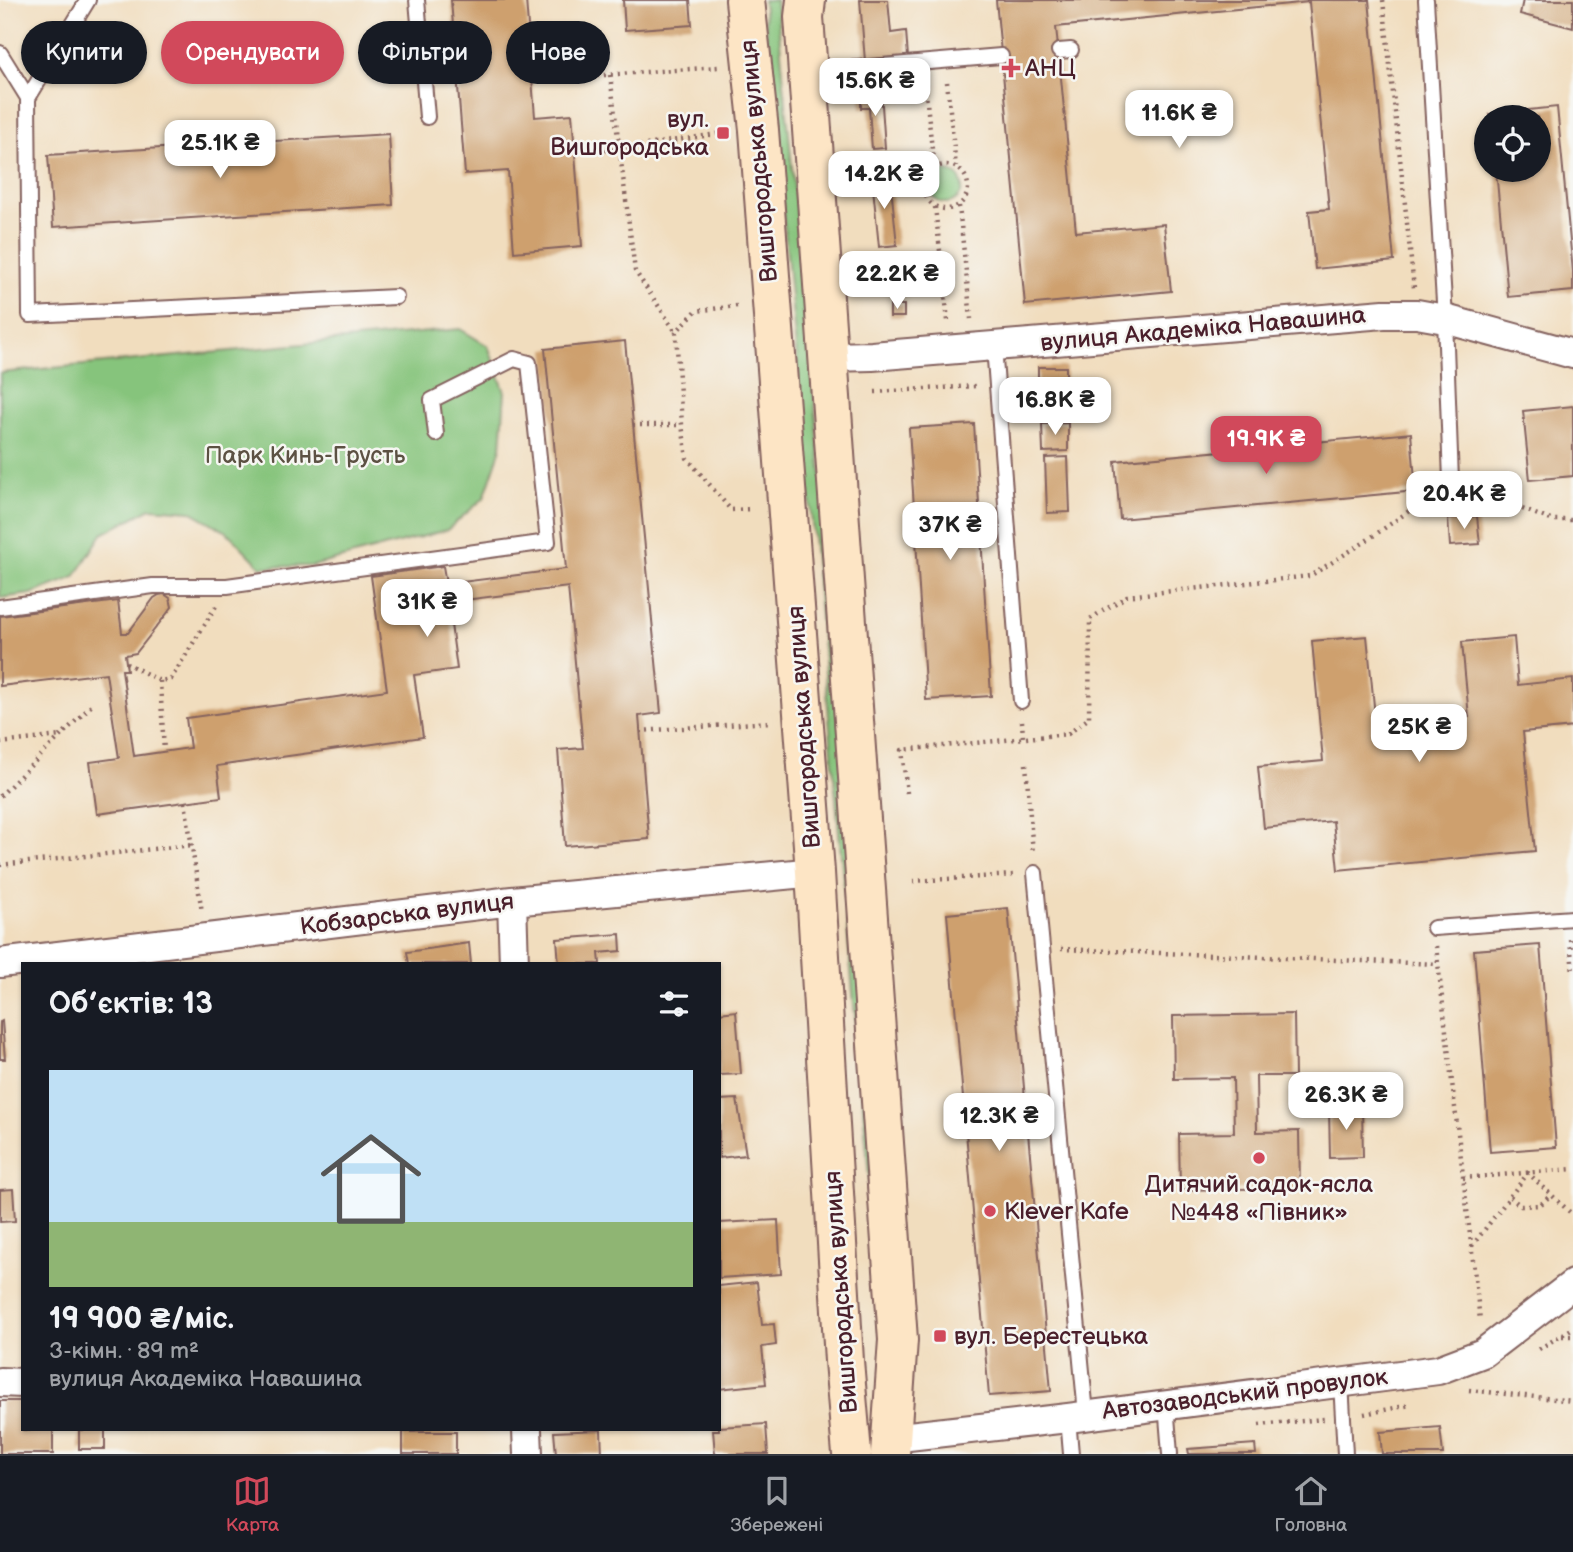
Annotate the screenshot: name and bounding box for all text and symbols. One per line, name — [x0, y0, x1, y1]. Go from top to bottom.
chip: Купити — [21, 21, 147, 84]
chip: Орендувати — [161, 21, 344, 84]
chip: Фільтри — [358, 21, 492, 84]
chip: Нове — [506, 21, 610, 84]
street label: Вишгородська вулиця — [734, 39, 784, 283]
place label: АНЦ — [1024, 54, 1076, 83]
pin: 15.6K ₴ — [810, 58, 940, 118]
marker: АНЦ — [1003, 60, 1019, 76]
text: 15.6K ₴ — [835, 67, 915, 95]
pin: 11.6K ₴ — [1114, 90, 1244, 150]
text: 11.6K ₴ — [1141, 99, 1217, 127]
place label: вул. Вишгородська — [550, 105, 709, 162]
map controls — [1474, 105, 1551, 182]
button: locate — [1474, 105, 1551, 182]
pin: 25.1K ₴ — [155, 120, 285, 180]
marker: вул. Вишгородська — [715, 125, 731, 141]
text: 25.1K ₴ — [181, 129, 259, 157]
pin: 14.2K ₴ — [819, 152, 949, 211]
text: 14.2K ₴ — [844, 160, 924, 188]
pin: 22.2K ₴ — [832, 252, 962, 311]
text: 22.2K ₴ — [855, 260, 939, 288]
street label: вулиця Академіка Навашина — [1039, 300, 1367, 358]
pin: 16.8K ₴ — [990, 378, 1120, 437]
text: 16.8K ₴ — [1015, 386, 1095, 414]
pin: 19.9K ₴ — [1201, 416, 1331, 476]
text: 19.9K ₴ — [1227, 425, 1305, 453]
park label: Парк Кинь-Грусть — [205, 441, 405, 470]
pin: 20.4K ₴ — [1399, 472, 1529, 531]
text: 20.4K ₴ — [1422, 480, 1506, 508]
pin: 37K ₴ — [901, 503, 999, 562]
text: 37K ₴ — [918, 511, 982, 539]
pin: 31K ₴ — [378, 580, 476, 639]
text: 31K ₴ — [397, 588, 457, 616]
street label: Вишгородська вулиця — [781, 605, 827, 849]
pin: 25K ₴ — [1370, 704, 1468, 764]
text: 25K ₴ — [1387, 713, 1451, 741]
street label: Кобзарська вулиця — [298, 886, 516, 942]
icon: filters — [655, 985, 693, 1023]
text: Об’єктів: 13 — [49, 986, 213, 1022]
pin: 26.3K ₴ — [1281, 1072, 1411, 1132]
text: 26.3K ₴ — [1304, 1081, 1388, 1109]
pin: 12.3K ₴ — [934, 1094, 1064, 1153]
text: 12.3K ₴ — [959, 1102, 1039, 1130]
icon: home — [308, 1116, 434, 1242]
marker: Дитячий садок-ясла №448 «Півник» — [1251, 1150, 1267, 1166]
street label: Вишгородська вулиця — [818, 1170, 864, 1414]
place label: Дитячий садок-ясла №448 «Півник» — [1145, 1170, 1373, 1227]
place label: Klever Kafe — [1004, 1197, 1129, 1226]
marker: Klever Kafe — [982, 1203, 998, 1219]
text: 19 900 ₴/міс. — [49, 1301, 234, 1337]
place label: вул. Берестецька — [954, 1322, 1148, 1351]
marker: вул. Берестецька — [932, 1328, 948, 1344]
text: 3-кімн. · 89 m² — [49, 1337, 199, 1365]
street label: Автозаводський провулок — [1100, 1362, 1390, 1426]
text: вулиця Академіка Навашина — [49, 1365, 362, 1393]
tab: Карта — [226, 1472, 279, 1537]
tab: Збережені — [730, 1472, 823, 1537]
tab: Головна — [1274, 1472, 1347, 1537]

